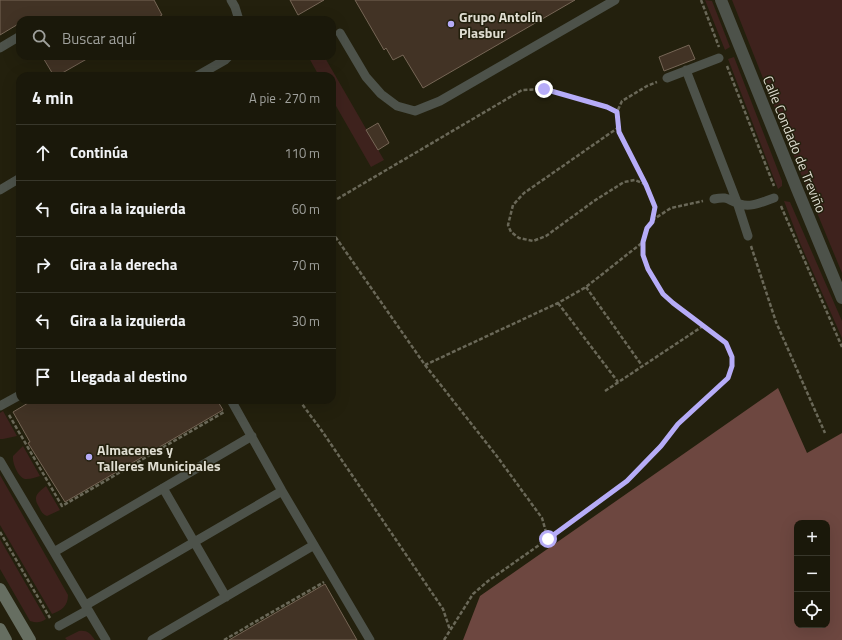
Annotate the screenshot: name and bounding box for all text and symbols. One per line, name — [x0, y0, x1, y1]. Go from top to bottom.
place label: Grupo Antolín Plasbur — [459, 6, 543, 43]
search box — [16, 16, 336, 60]
marker: Grupo Antolín Plasbur — [446, 19, 456, 29]
icon: search — [30, 27, 52, 49]
text: Buscar aquí — [62, 27, 135, 50]
street label: Calle Condado de Treviño — [758, 72, 832, 216]
route end — [535, 80, 553, 98]
text: 4 min — [32, 85, 73, 111]
text: A pie · 270 m — [249, 88, 320, 108]
text: Continúa — [70, 141, 128, 164]
icon: ahead — [32, 142, 54, 164]
text: 110 m — [284, 143, 320, 163]
text: Gira a la izquierda — [70, 197, 186, 220]
icon: left — [32, 198, 54, 220]
text: 60 m — [292, 199, 320, 219]
text: Gira a la derecha — [70, 253, 177, 276]
icon: right — [32, 254, 54, 276]
text: 70 m — [292, 255, 320, 275]
text: Gira a la izquierda — [70, 309, 186, 332]
icon: left — [32, 310, 54, 332]
text: 30 m — [292, 311, 320, 331]
text: Llegada al destino — [70, 365, 187, 388]
icon: arrive — [32, 366, 54, 388]
place label: Almacenes y Talleres Municipales — [97, 439, 221, 476]
marker: Almacenes y Talleres Municipales — [84, 452, 94, 462]
map controls — [794, 520, 830, 628]
button: + — [794, 520, 830, 556]
route start — [539, 530, 557, 548]
button: − — [794, 556, 830, 592]
button: locate — [794, 592, 830, 628]

